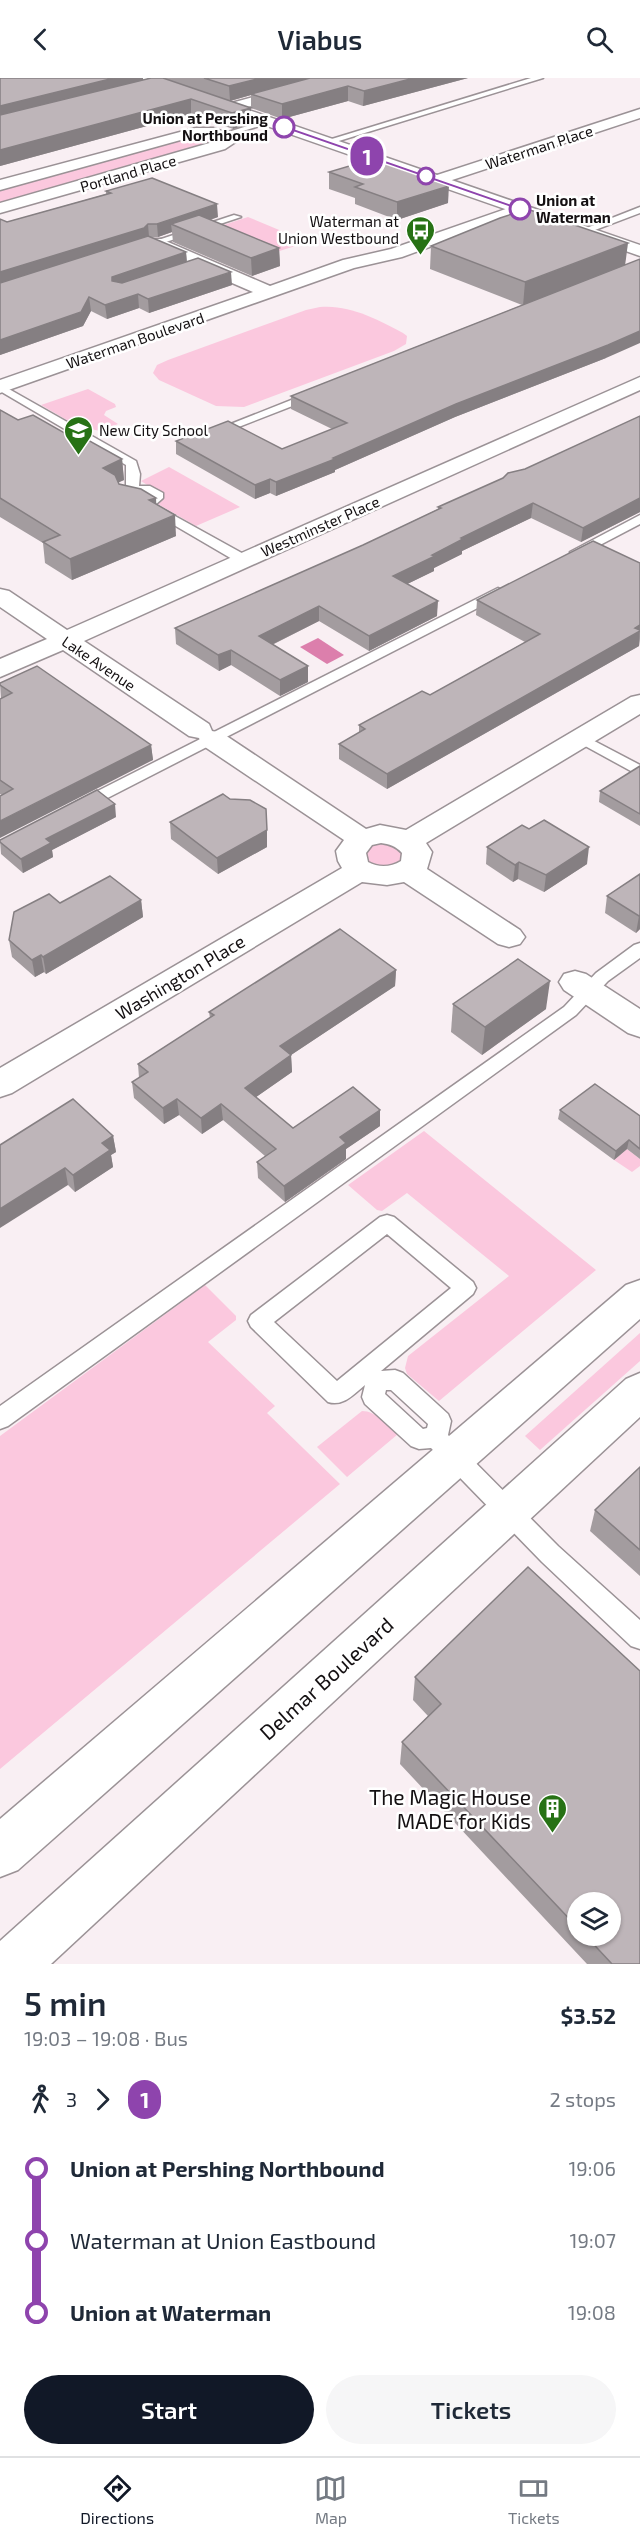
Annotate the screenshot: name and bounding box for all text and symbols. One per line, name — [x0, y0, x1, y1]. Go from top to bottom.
icon: back — [24, 23, 57, 56]
text: Viabus — [278, 23, 362, 55]
icon: search — [583, 23, 616, 56]
place label: Union at Pershing Northbound — [143, 109, 268, 144]
marker: Union at Pershing Northbound — [273, 116, 295, 138]
street label: Waterman Place — [483, 121, 595, 173]
line badge: 1 — [348, 136, 386, 176]
text: 1 — [362, 144, 372, 169]
street label: Portland Place — [78, 151, 178, 195]
unlabelled marker — [417, 167, 435, 185]
place label: Union at Waterman — [536, 191, 611, 226]
marker: Union at Waterman — [509, 198, 531, 220]
place label: Waterman at Union Westbound — [278, 212, 399, 247]
bus stop icon: Waterman at Union Westbound — [404, 214, 436, 256]
street label: Waterman Boulevard — [64, 308, 206, 372]
school or university icon: New City School — [62, 414, 94, 456]
place label: New City School — [99, 421, 208, 439]
street label: Westminster Place — [258, 492, 382, 560]
street label: Lake Avenue — [59, 632, 139, 694]
street label: Washington Place — [111, 930, 249, 1024]
street label: Delmar Boulevard — [254, 1611, 398, 1745]
place label: The Magic House MADE for Kids — [369, 1784, 531, 1833]
building icon: The Magic House MADE for Kids — [536, 1792, 568, 1834]
map controls — [567, 1892, 621, 1946]
button: layers — [567, 1892, 621, 1946]
text: 5 min — [24, 1983, 107, 2023]
text: $3.52 — [560, 2002, 616, 2028]
text: 19:03 – 19:08 · Bus — [24, 2026, 188, 2050]
icon: walk — [24, 2083, 57, 2116]
icon: forward — [86, 2083, 119, 2116]
text: 3 — [66, 2087, 77, 2111]
text: 1 — [140, 2087, 149, 2112]
text: 2 stops — [549, 2087, 616, 2111]
text: Union at Pershing Northbound — [70, 2155, 385, 2181]
text: 19:06 — [568, 2156, 616, 2180]
text: Waterman at Union Eastbound — [70, 2227, 376, 2253]
text: 19:07 — [570, 2228, 616, 2252]
text: Union at Waterman — [70, 2299, 271, 2325]
text: 19:08 — [568, 2300, 616, 2324]
button: Start — [24, 2375, 314, 2444]
button: Tickets — [326, 2375, 616, 2444]
tab: Directions — [80, 2472, 154, 2527]
tab: Map — [314, 2472, 347, 2527]
tab: Tickets — [508, 2472, 560, 2527]

